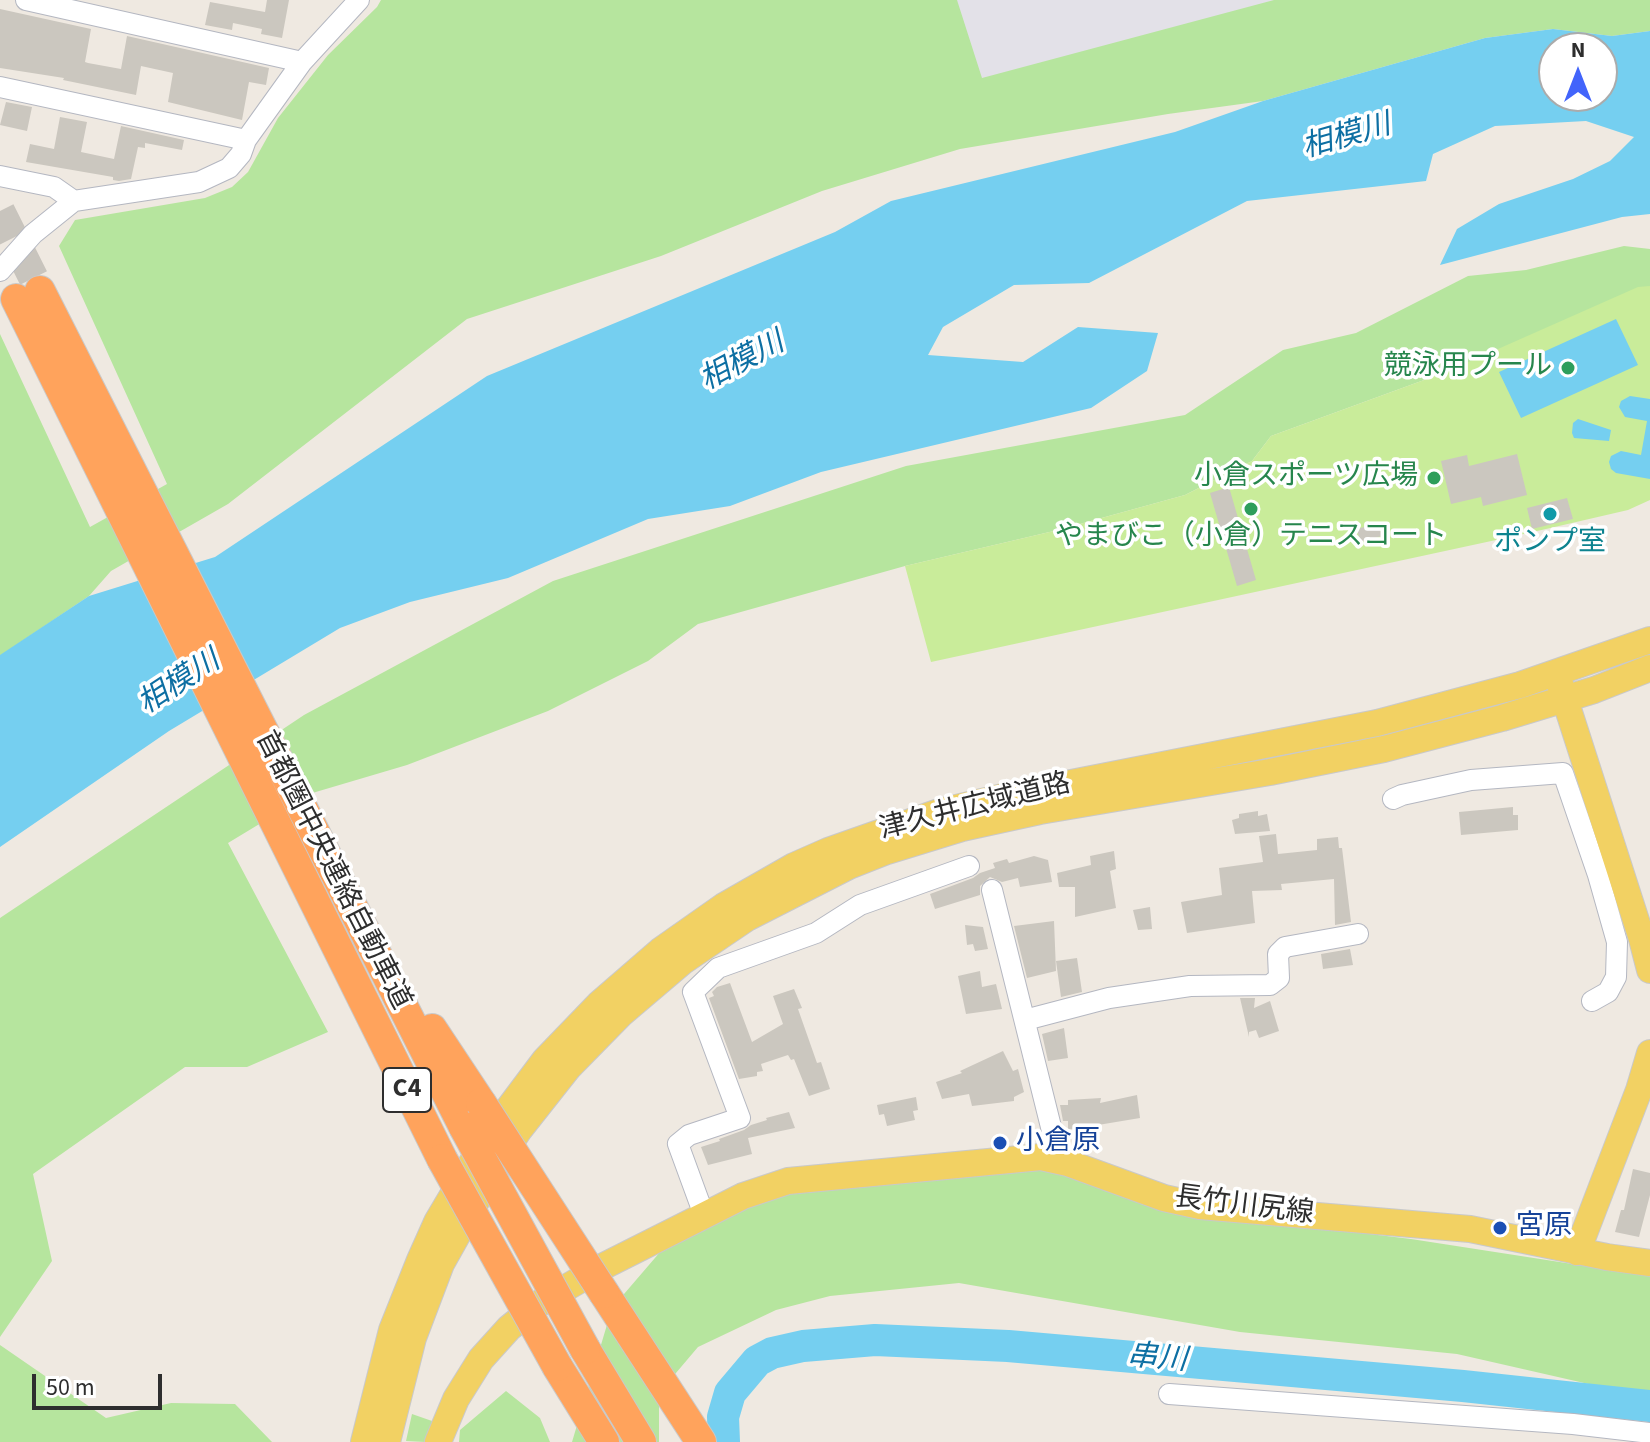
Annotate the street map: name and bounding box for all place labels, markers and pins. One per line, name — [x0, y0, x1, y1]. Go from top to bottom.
place label: 競泳用プール — [1384, 351, 1552, 385]
marker: 競泳用プール — [1559, 359, 1577, 377]
place label: 小倉スポーツ広場 — [1194, 461, 1418, 495]
marker: 小倉スポーツ広場 — [1425, 469, 1443, 487]
marker: やまびこ（小倉）テニスコート — [1242, 500, 1260, 518]
marker: ポンプ室 — [1541, 505, 1559, 523]
place label: やまびこ（小倉）テニスコート — [1055, 521, 1447, 555]
place label: ポンプ室 — [1494, 527, 1606, 561]
place label: 小倉原 — [1016, 1126, 1100, 1160]
marker: 小倉原 — [991, 1134, 1009, 1152]
place label: 宮原 — [1516, 1211, 1572, 1245]
marker: 宮原 — [1491, 1219, 1509, 1237]

